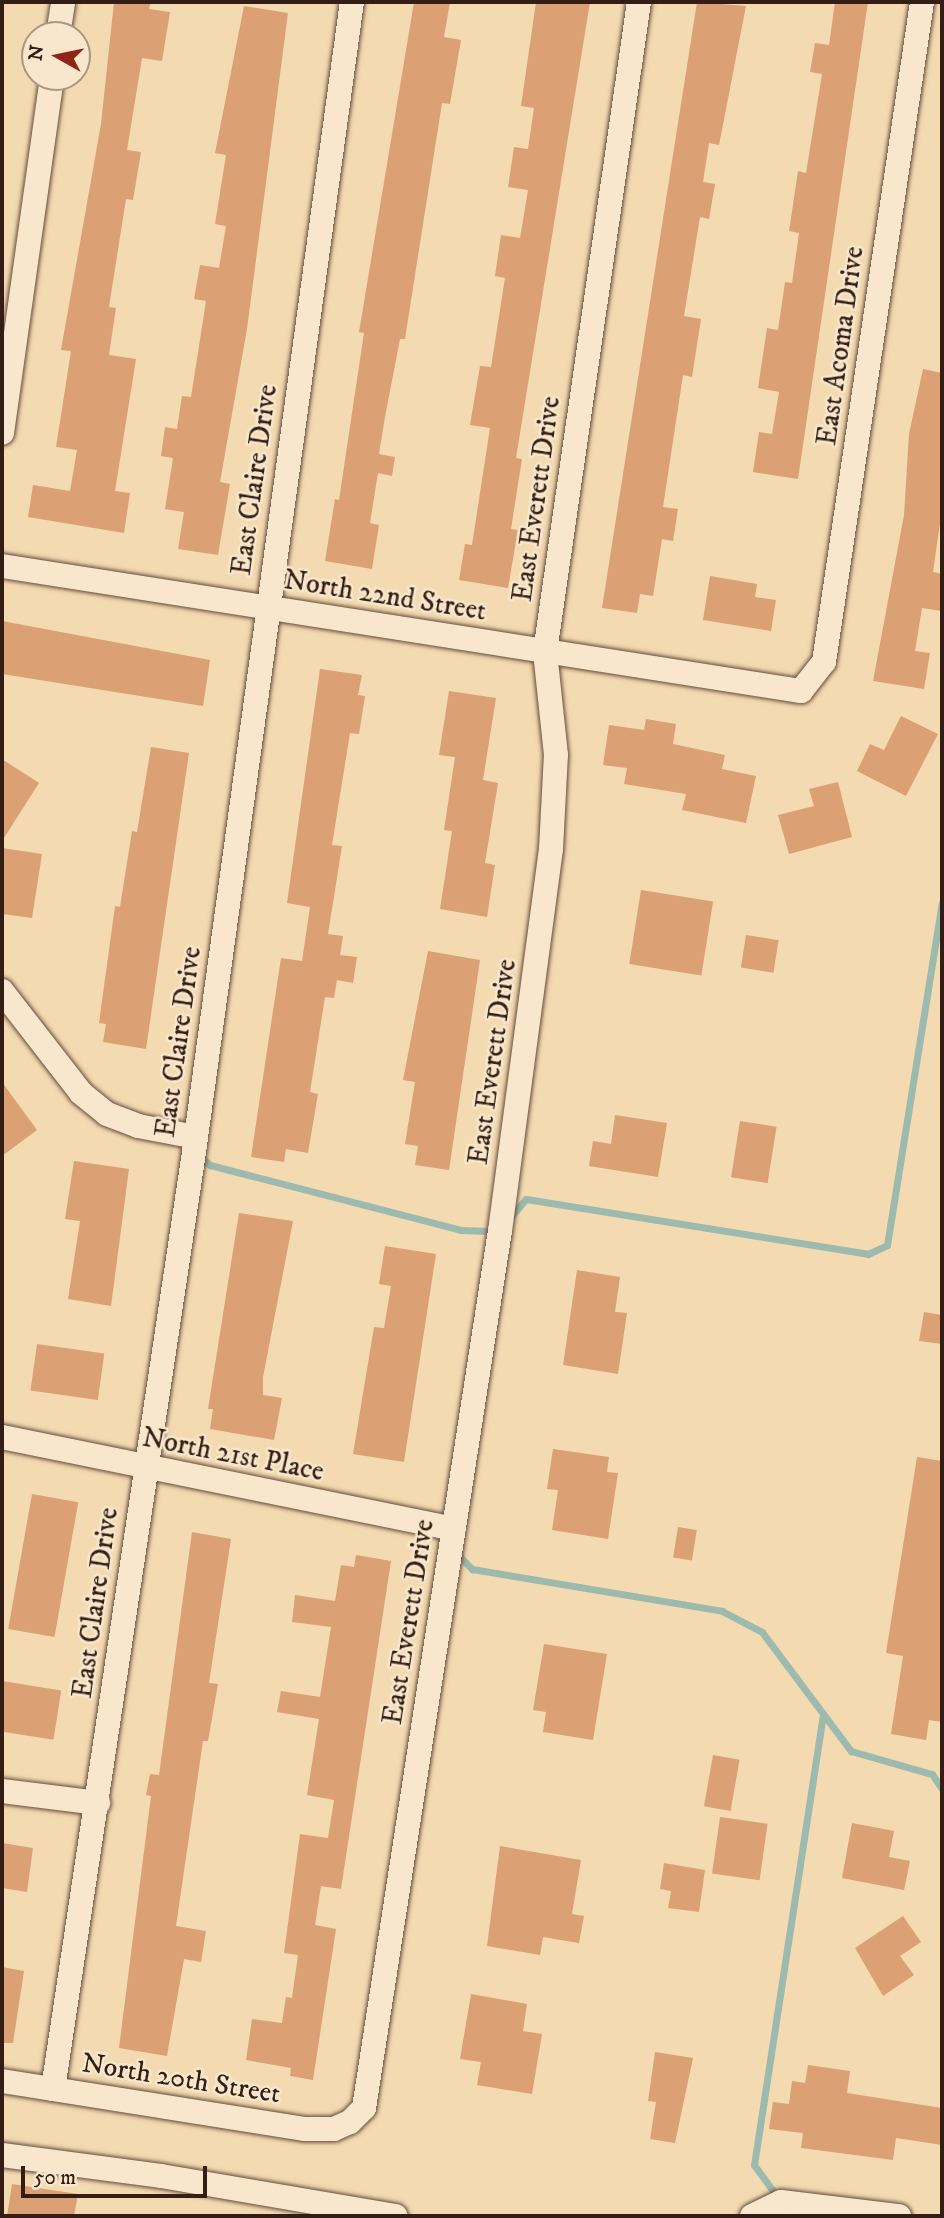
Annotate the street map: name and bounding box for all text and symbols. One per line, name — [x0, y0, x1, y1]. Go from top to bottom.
north arrow — [21, 21, 91, 91]
text: N — [24, 43, 49, 62]
street label: East Acoma Drive — [810, 244, 872, 448]
street label: East Claire Drive — [225, 382, 285, 578]
street label: East Everett Drive — [506, 394, 568, 604]
street label: North 22nd Street — [282, 563, 488, 629]
street label: East Claire Drive — [149, 944, 209, 1140]
street label: East Everett Drive — [462, 957, 524, 1167]
street label: North 21st Place — [139, 1421, 327, 1489]
street label: East Claire Drive — [66, 1505, 126, 1701]
street label: East Everett Drive — [376, 1517, 442, 1727]
street label: North 20th Street — [79, 2047, 283, 2111]
scale bar — [24, 2152, 210, 2196]
text: 50 m — [34, 2165, 76, 2191]

